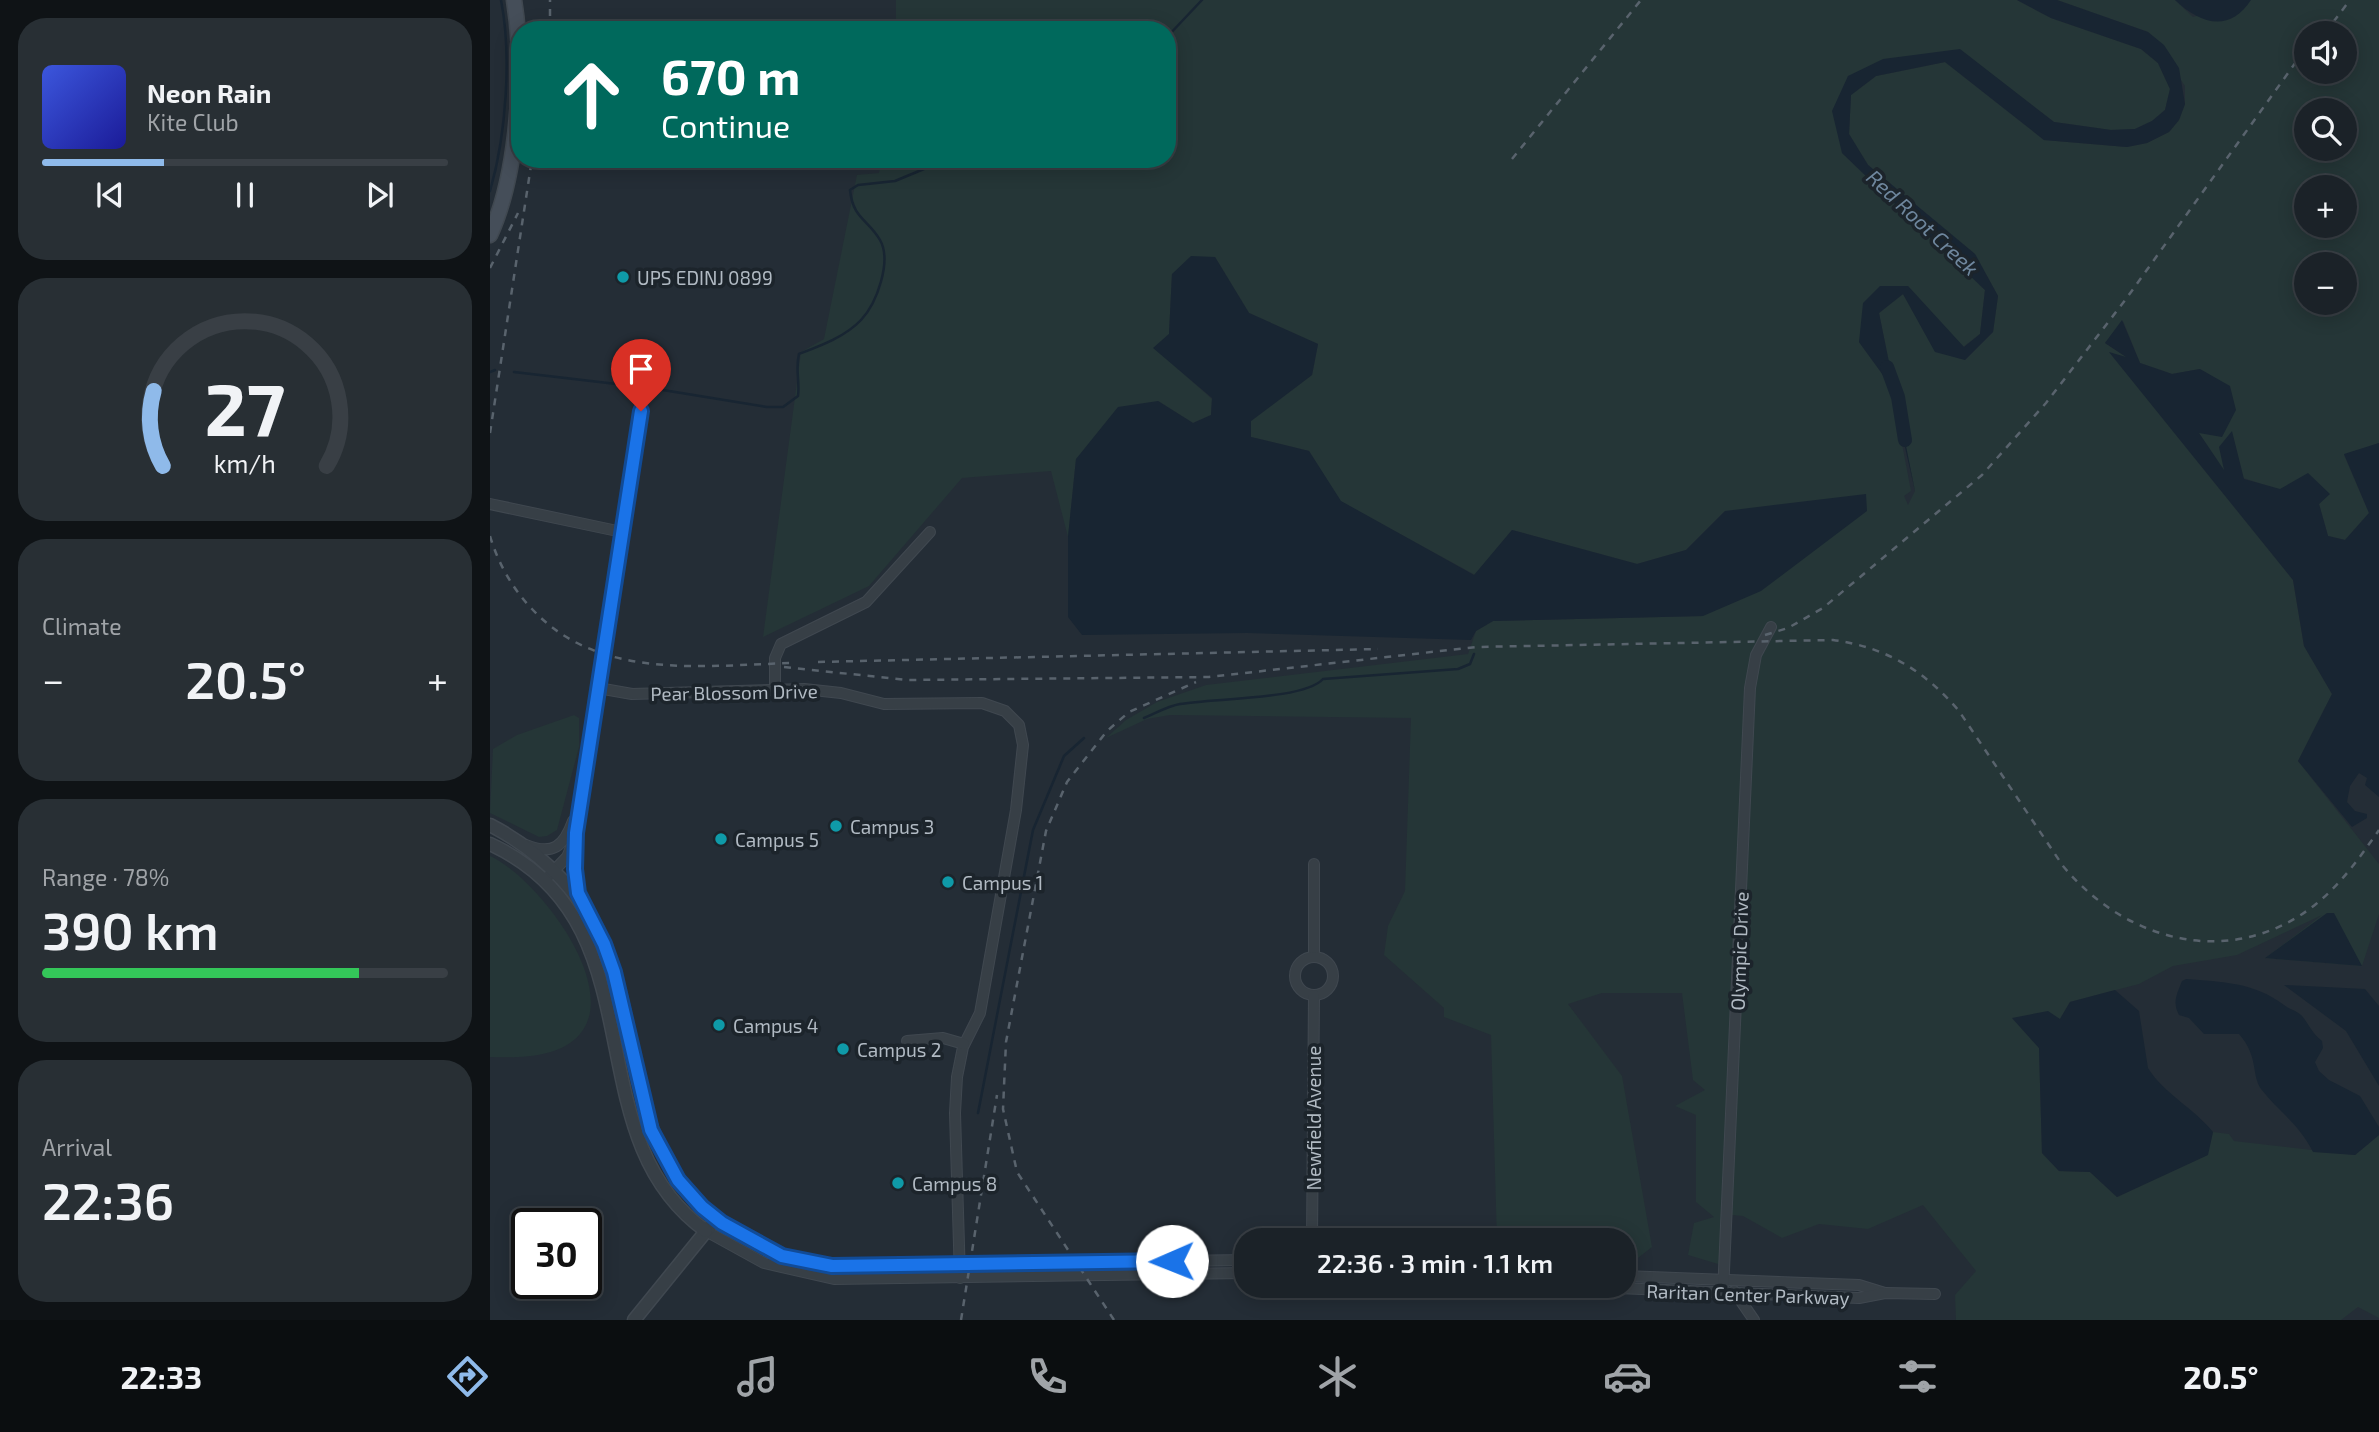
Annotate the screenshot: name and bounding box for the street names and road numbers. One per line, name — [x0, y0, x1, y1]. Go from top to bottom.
street label: Pear Blossom Drive — [650, 679, 818, 705]
street label: Olympic Drive — [1725, 891, 1753, 1011]
street label: Newfield Avenue — [1302, 1046, 1325, 1190]
street label: Raritan Center Parkway — [1646, 1279, 1850, 1309]

